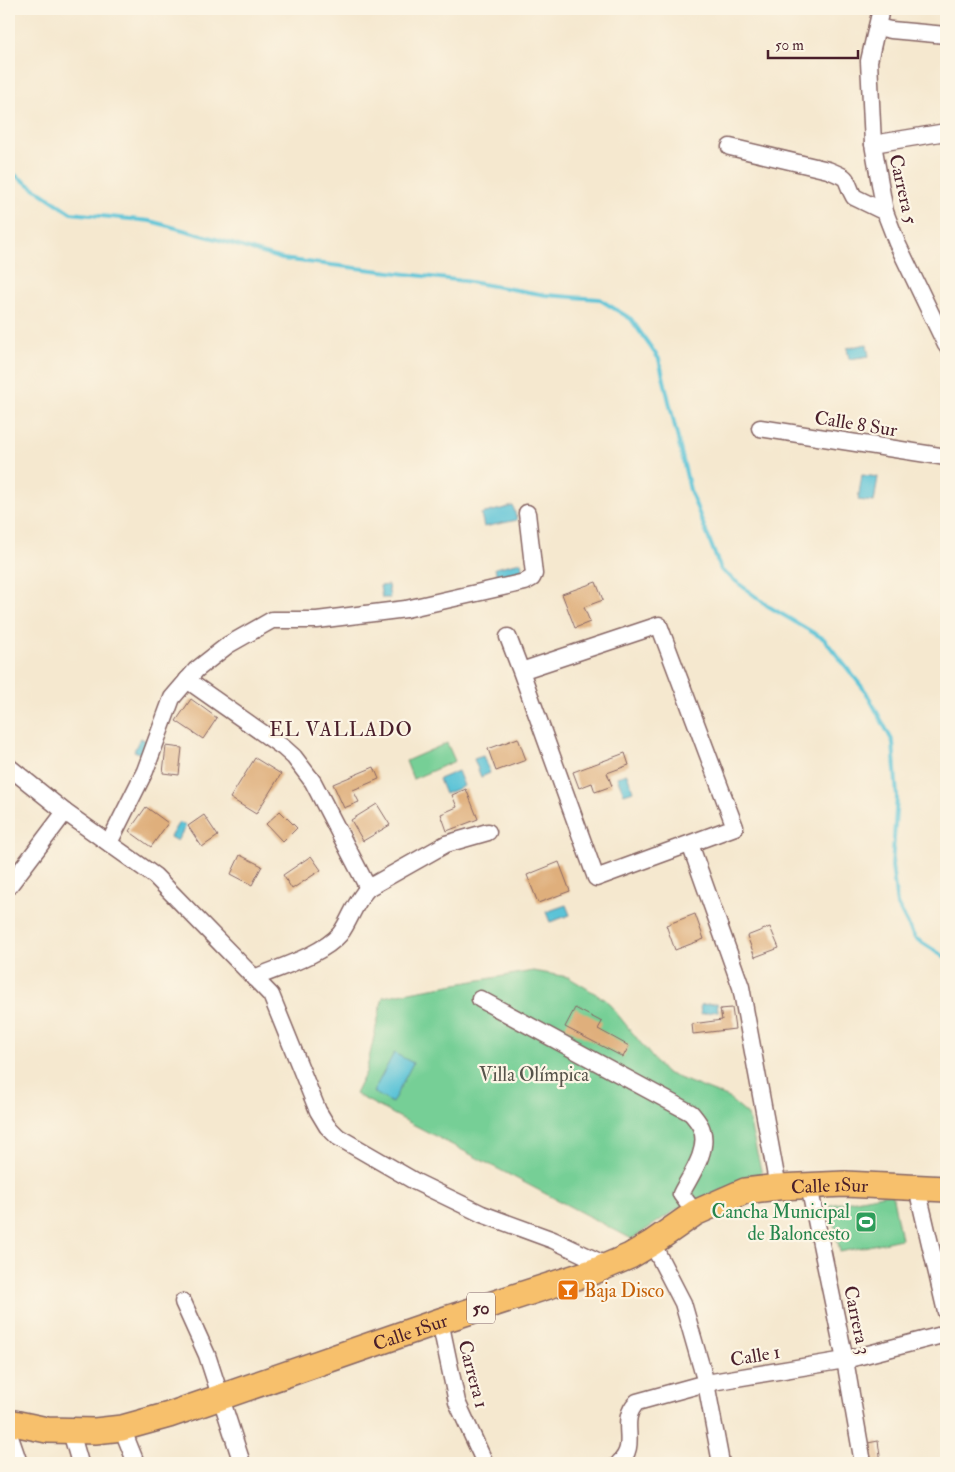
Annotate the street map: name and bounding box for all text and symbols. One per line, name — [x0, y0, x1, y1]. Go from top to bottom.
scale bar — [768, 28, 858, 60]
text: 50 m — [775, 36, 804, 55]
street label: Carrera 5 — [883, 152, 923, 227]
street label: Calle 8 Sur — [813, 406, 899, 442]
district label: EL VALLADO — [269, 717, 413, 742]
park label: Villa Olímpica — [479, 1063, 589, 1088]
street label: Calle 1Sur — [790, 1173, 869, 1199]
place label: Cancha Municipal de Baloncesto — [712, 1200, 850, 1246]
sports icon: Cancha Municipal de Baloncesto — [854, 1210, 878, 1234]
bar icon: Baja Disco — [556, 1278, 580, 1302]
place label: Baja Disco — [584, 1279, 664, 1303]
street label: Carrera 3 — [838, 1284, 876, 1357]
road number: 50 — [467, 1292, 495, 1324]
street label: Calle 1Sur — [370, 1308, 451, 1356]
street label: Carrera 1 — [452, 1338, 494, 1411]
street label: Calle 1 — [728, 1340, 782, 1372]

